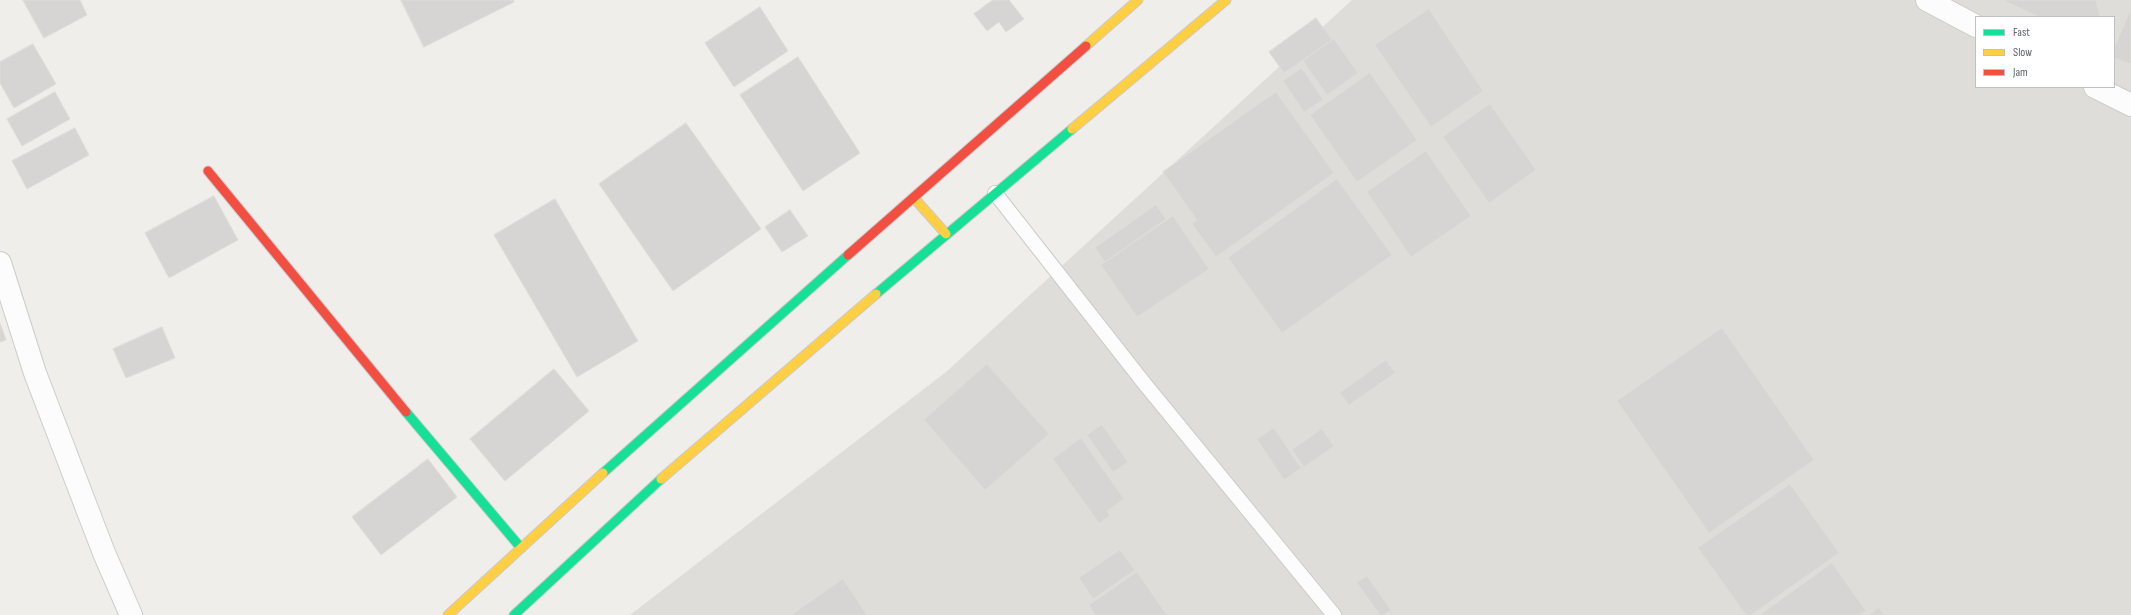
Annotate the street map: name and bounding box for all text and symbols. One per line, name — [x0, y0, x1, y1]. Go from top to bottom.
legend — [1975, 16, 2115, 88]
text: Fast — [2013, 25, 2030, 40]
text: Slow — [2013, 45, 2032, 60]
text: Jam — [2013, 65, 2028, 80]

